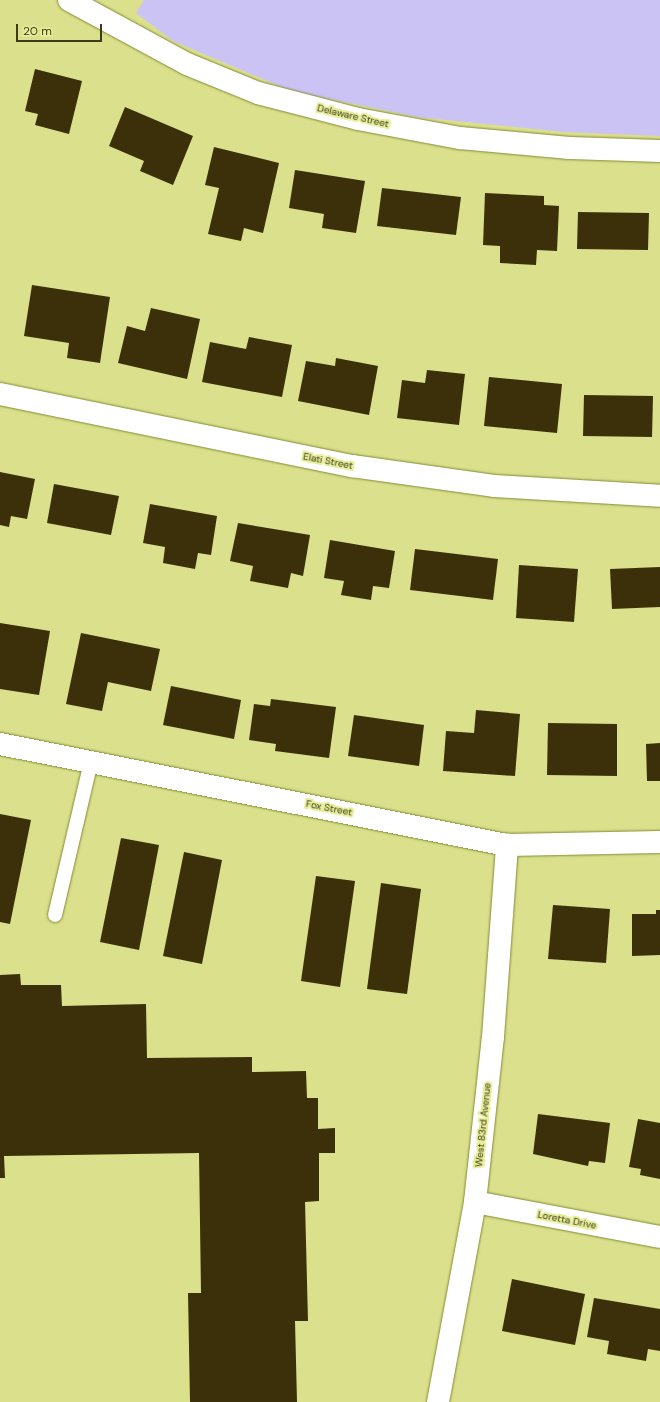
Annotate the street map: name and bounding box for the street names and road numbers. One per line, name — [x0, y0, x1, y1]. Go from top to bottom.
street label: Delaware Street — [316, 102, 390, 130]
street label: Elati Street — [302, 450, 354, 472]
street label: Fox Street — [305, 798, 353, 818]
street label: West 83rd Avenue — [473, 1082, 493, 1168]
street label: Loretta Drive — [537, 1208, 597, 1232]

